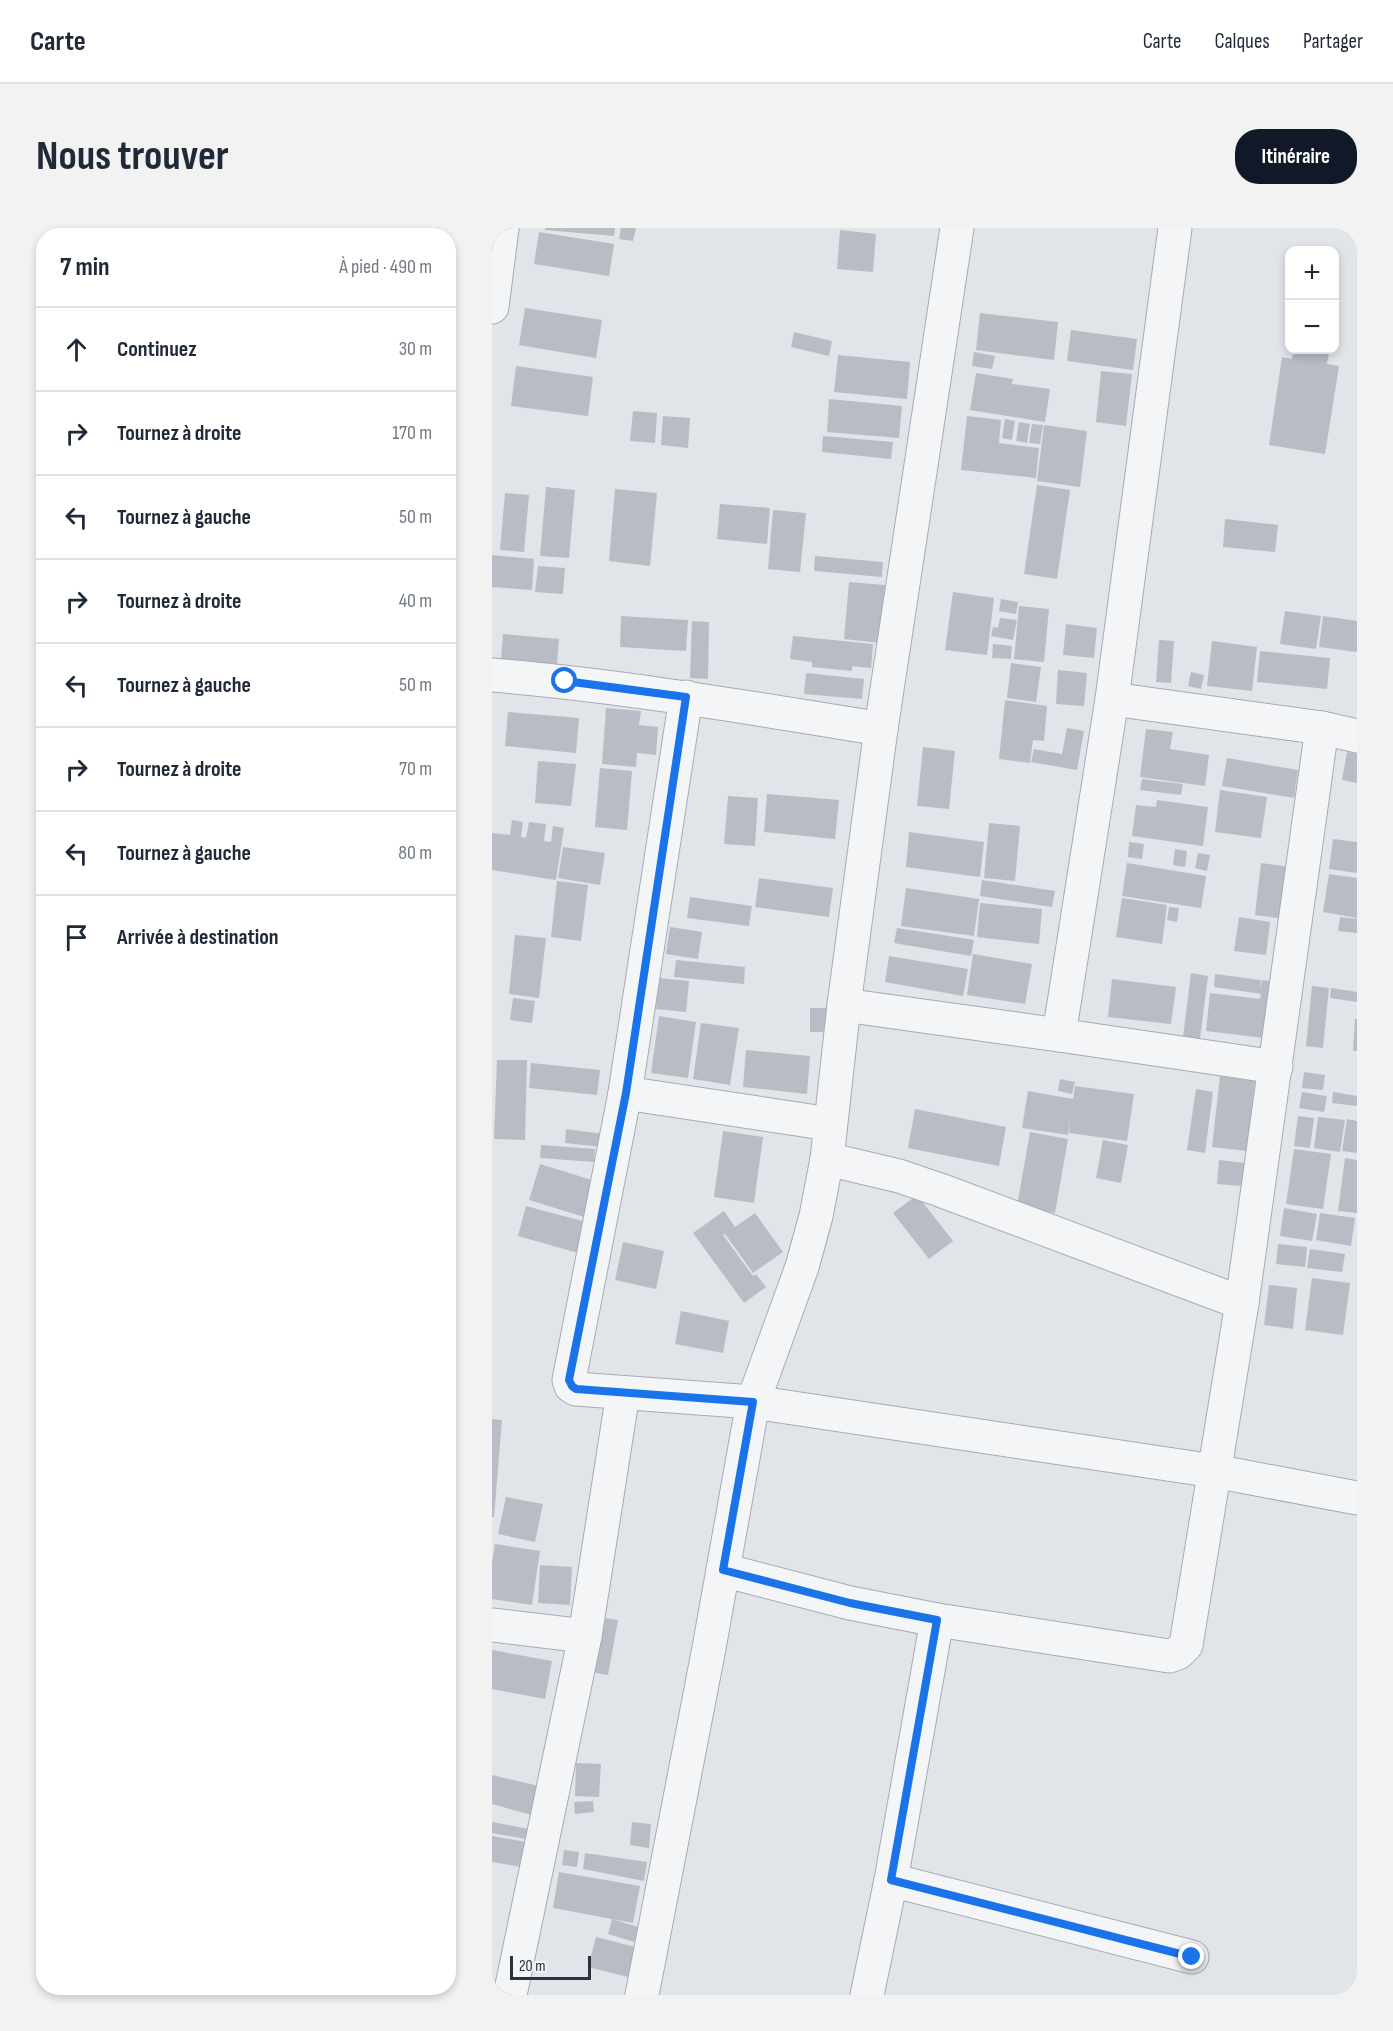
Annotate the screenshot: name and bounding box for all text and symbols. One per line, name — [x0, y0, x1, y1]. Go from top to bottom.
text: Carte — [30, 25, 86, 58]
text: Carte — [1143, 29, 1182, 54]
text: Calques — [1215, 29, 1270, 54]
text: Partager — [1303, 29, 1363, 54]
button: Itinéraire — [1235, 129, 1357, 184]
text: Nous trouver — [36, 131, 229, 182]
map controls — [1285, 246, 1339, 354]
button: + — [1285, 246, 1339, 300]
text: 7 min — [60, 252, 109, 283]
text: À pied · 490 m — [339, 255, 432, 279]
button: − — [1285, 300, 1339, 354]
icon: ahead — [60, 333, 93, 366]
text: Continuez — [117, 336, 197, 363]
text: 30 m — [399, 337, 432, 361]
icon: right — [60, 417, 93, 450]
text: Tournez à droite — [117, 420, 242, 447]
text: 170 m — [392, 421, 432, 445]
icon: left — [60, 501, 93, 534]
text: Tournez à gauche — [117, 504, 251, 531]
text: 50 m — [399, 505, 432, 529]
icon: right — [60, 585, 93, 618]
text: Tournez à droite — [117, 588, 242, 615]
text: 40 m — [399, 589, 432, 613]
route start — [551, 667, 577, 693]
icon: left — [60, 669, 93, 702]
text: Tournez à gauche — [117, 672, 251, 699]
text: 50 m — [399, 673, 432, 697]
icon: right — [60, 753, 93, 786]
text: Tournez à droite — [117, 756, 242, 783]
text: 70 m — [399, 757, 432, 781]
icon: left — [60, 837, 93, 870]
text: Tournez à gauche — [117, 840, 251, 867]
text: 80 m — [398, 841, 432, 865]
icon: arrive — [60, 921, 93, 954]
text: Arrivée à destination — [117, 924, 279, 951]
route end — [1178, 1943, 1204, 1969]
scale bar — [510, 1953, 591, 1980]
text: 20 m — [519, 1957, 546, 1976]

